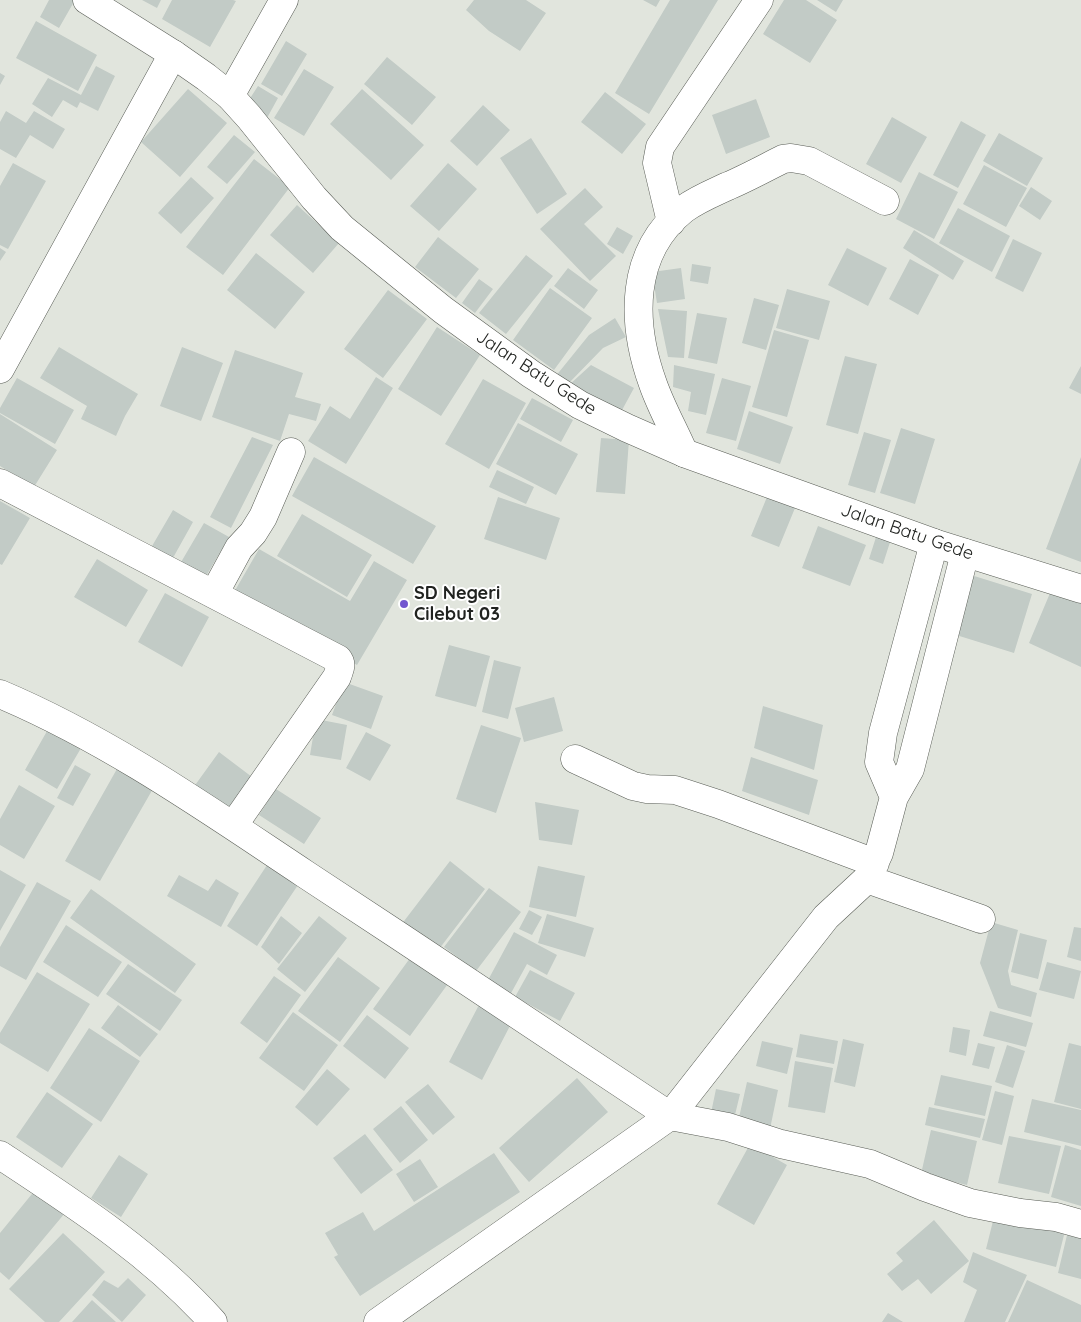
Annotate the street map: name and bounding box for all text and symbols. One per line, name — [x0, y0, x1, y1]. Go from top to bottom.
street label: Jalan Batu Gede — [472, 326, 600, 420]
street label: Jalan Batu Gede — [838, 499, 976, 565]
place label: SD Negeri Cilebut 03 — [414, 583, 500, 626]
marker: SD Negeri Cilebut 03 — [398, 598, 410, 610]

